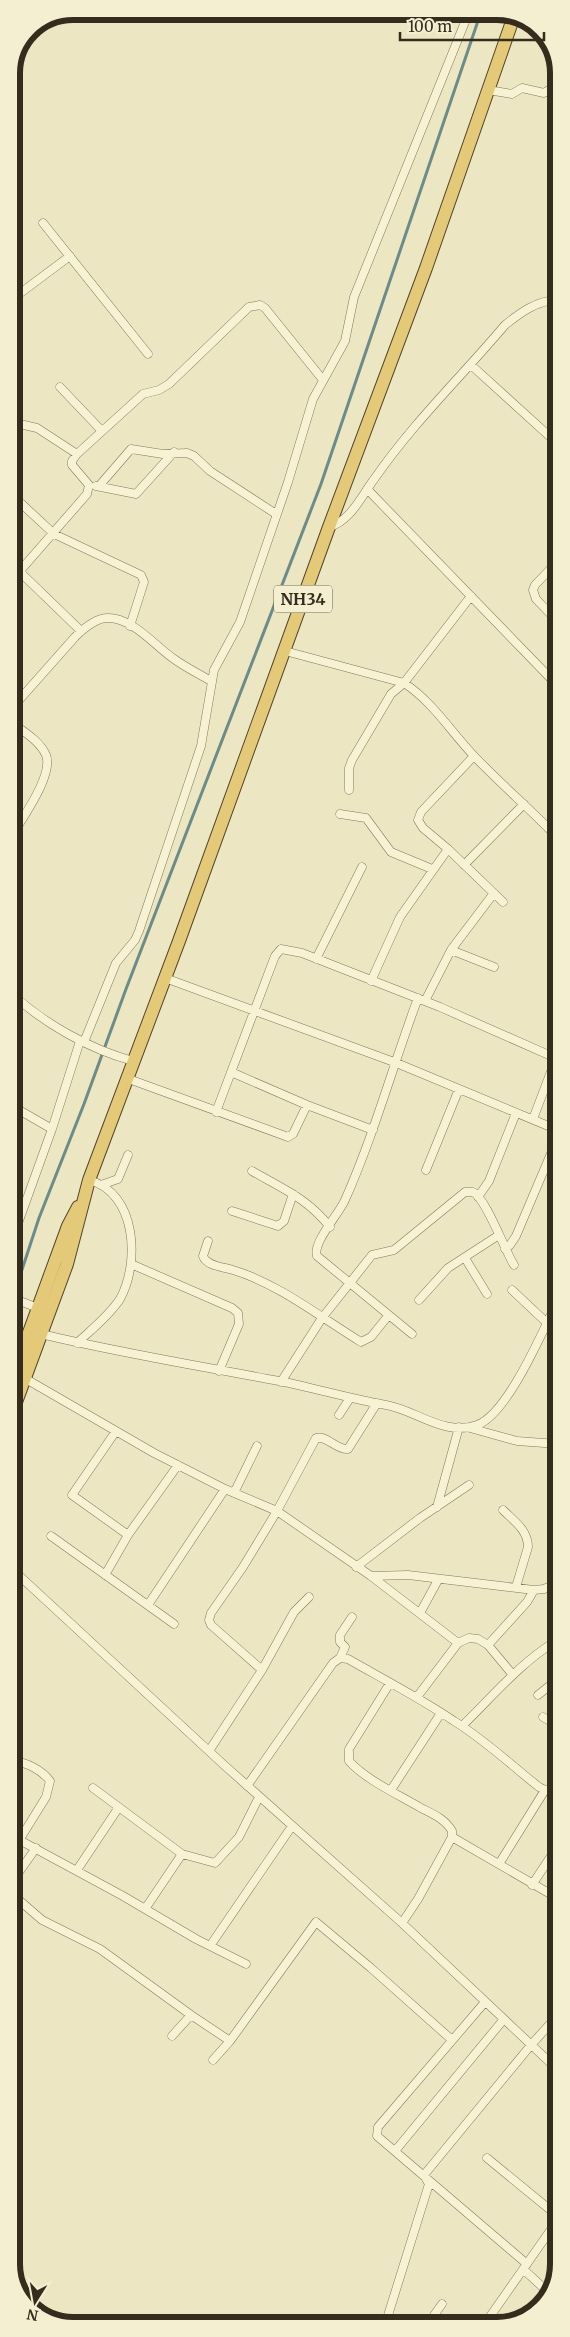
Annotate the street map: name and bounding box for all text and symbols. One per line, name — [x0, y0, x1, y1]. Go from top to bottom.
scale bar — [400, 10, 544, 42]
text: 100 m — [408, 17, 452, 36]
road number: NH34 — [274, 586, 332, 612]
north arrow — [10, 2277, 60, 2327]
text: N — [25, 2305, 40, 2325]

